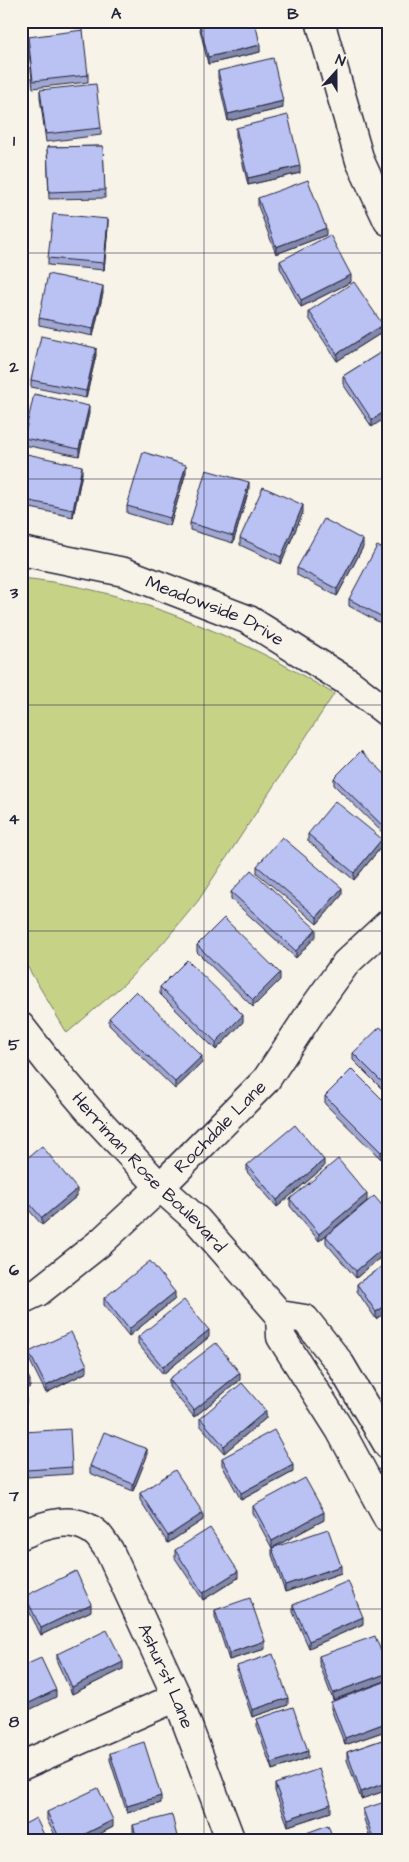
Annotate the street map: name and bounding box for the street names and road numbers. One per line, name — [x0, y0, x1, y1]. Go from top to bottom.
street label: Meadowside Drive — [142, 570, 289, 652]
street label: Rochdale Lane — [168, 1075, 272, 1179]
street label: Herriman Rose Boulevard — [66, 1087, 232, 1258]
street label: Ashurst Lane — [132, 1619, 200, 1732]

